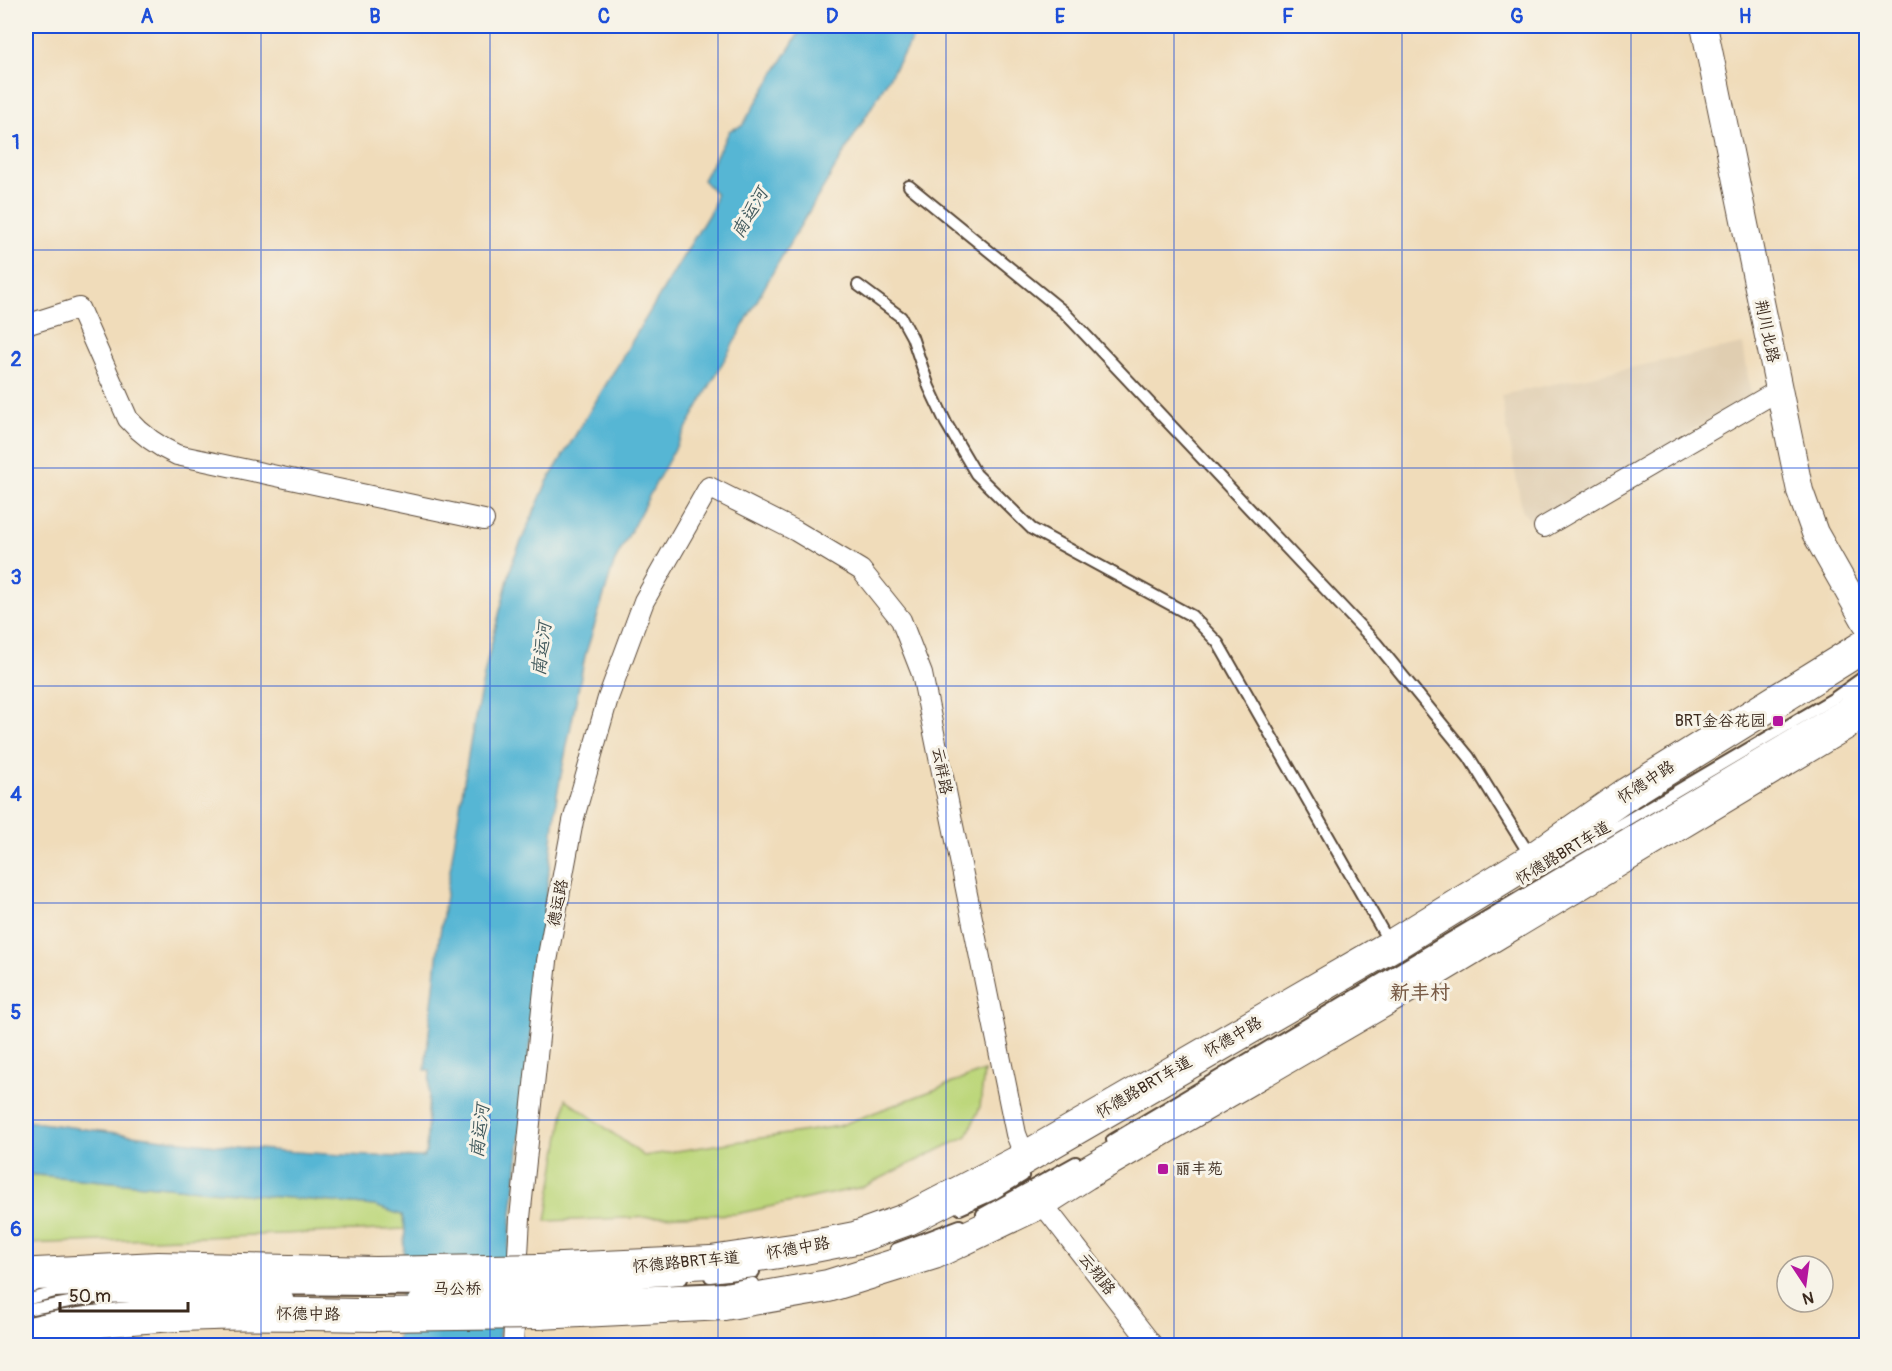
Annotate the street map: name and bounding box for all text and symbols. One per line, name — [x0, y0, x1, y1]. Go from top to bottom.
text: A — [141, 4, 154, 29]
text: B — [369, 4, 381, 29]
text: C — [598, 4, 610, 29]
text: D — [826, 4, 839, 29]
text: E — [1055, 4, 1066, 29]
text: F — [1282, 4, 1294, 29]
text: G — [1510, 4, 1524, 29]
text: H — [1739, 4, 1752, 29]
text: 1 — [12, 130, 20, 155]
water label: 南运河 — [727, 181, 775, 242]
street label: 荆川北路 — [1751, 298, 1783, 364]
text: 2 — [10, 347, 22, 372]
text: 3 — [10, 565, 22, 590]
water label: 南运河 — [527, 618, 557, 677]
place label: BRT金谷花园 — [1675, 711, 1766, 731]
marker: BRT金谷花园 — [1771, 714, 1785, 728]
street label: 云祥路 — [928, 746, 956, 796]
street label: 怀德中路 — [1614, 756, 1678, 808]
text: 4 — [10, 782, 22, 807]
street label: 怀德路BRT车道 — [1512, 817, 1614, 889]
street label: 德运路 — [544, 878, 572, 928]
district label: 新丰村 — [1390, 980, 1450, 1005]
text: 5 — [11, 1000, 22, 1025]
street label: 怀德中路 — [1200, 1012, 1266, 1062]
street label: 怀德路BRT车道 — [1093, 1052, 1195, 1122]
water label: 南运河 — [465, 1100, 495, 1159]
place label: 丽丰苑 — [1175, 1159, 1223, 1179]
marker: 丽丰苑 — [1156, 1162, 1170, 1176]
text: 6 — [10, 1217, 22, 1242]
street label: 怀德中路 — [765, 1233, 831, 1263]
street label: 怀德路BRT车道 — [632, 1247, 740, 1277]
street label: 云翔路 — [1074, 1249, 1120, 1299]
north arrow — [1775, 1254, 1835, 1314]
scale bar — [60, 1275, 188, 1313]
street label: 马公桥 — [433, 1279, 481, 1299]
text: 50 m — [69, 1285, 111, 1308]
text: N — [1800, 1287, 1816, 1309]
street label: 怀德中路 — [276, 1303, 340, 1325]

